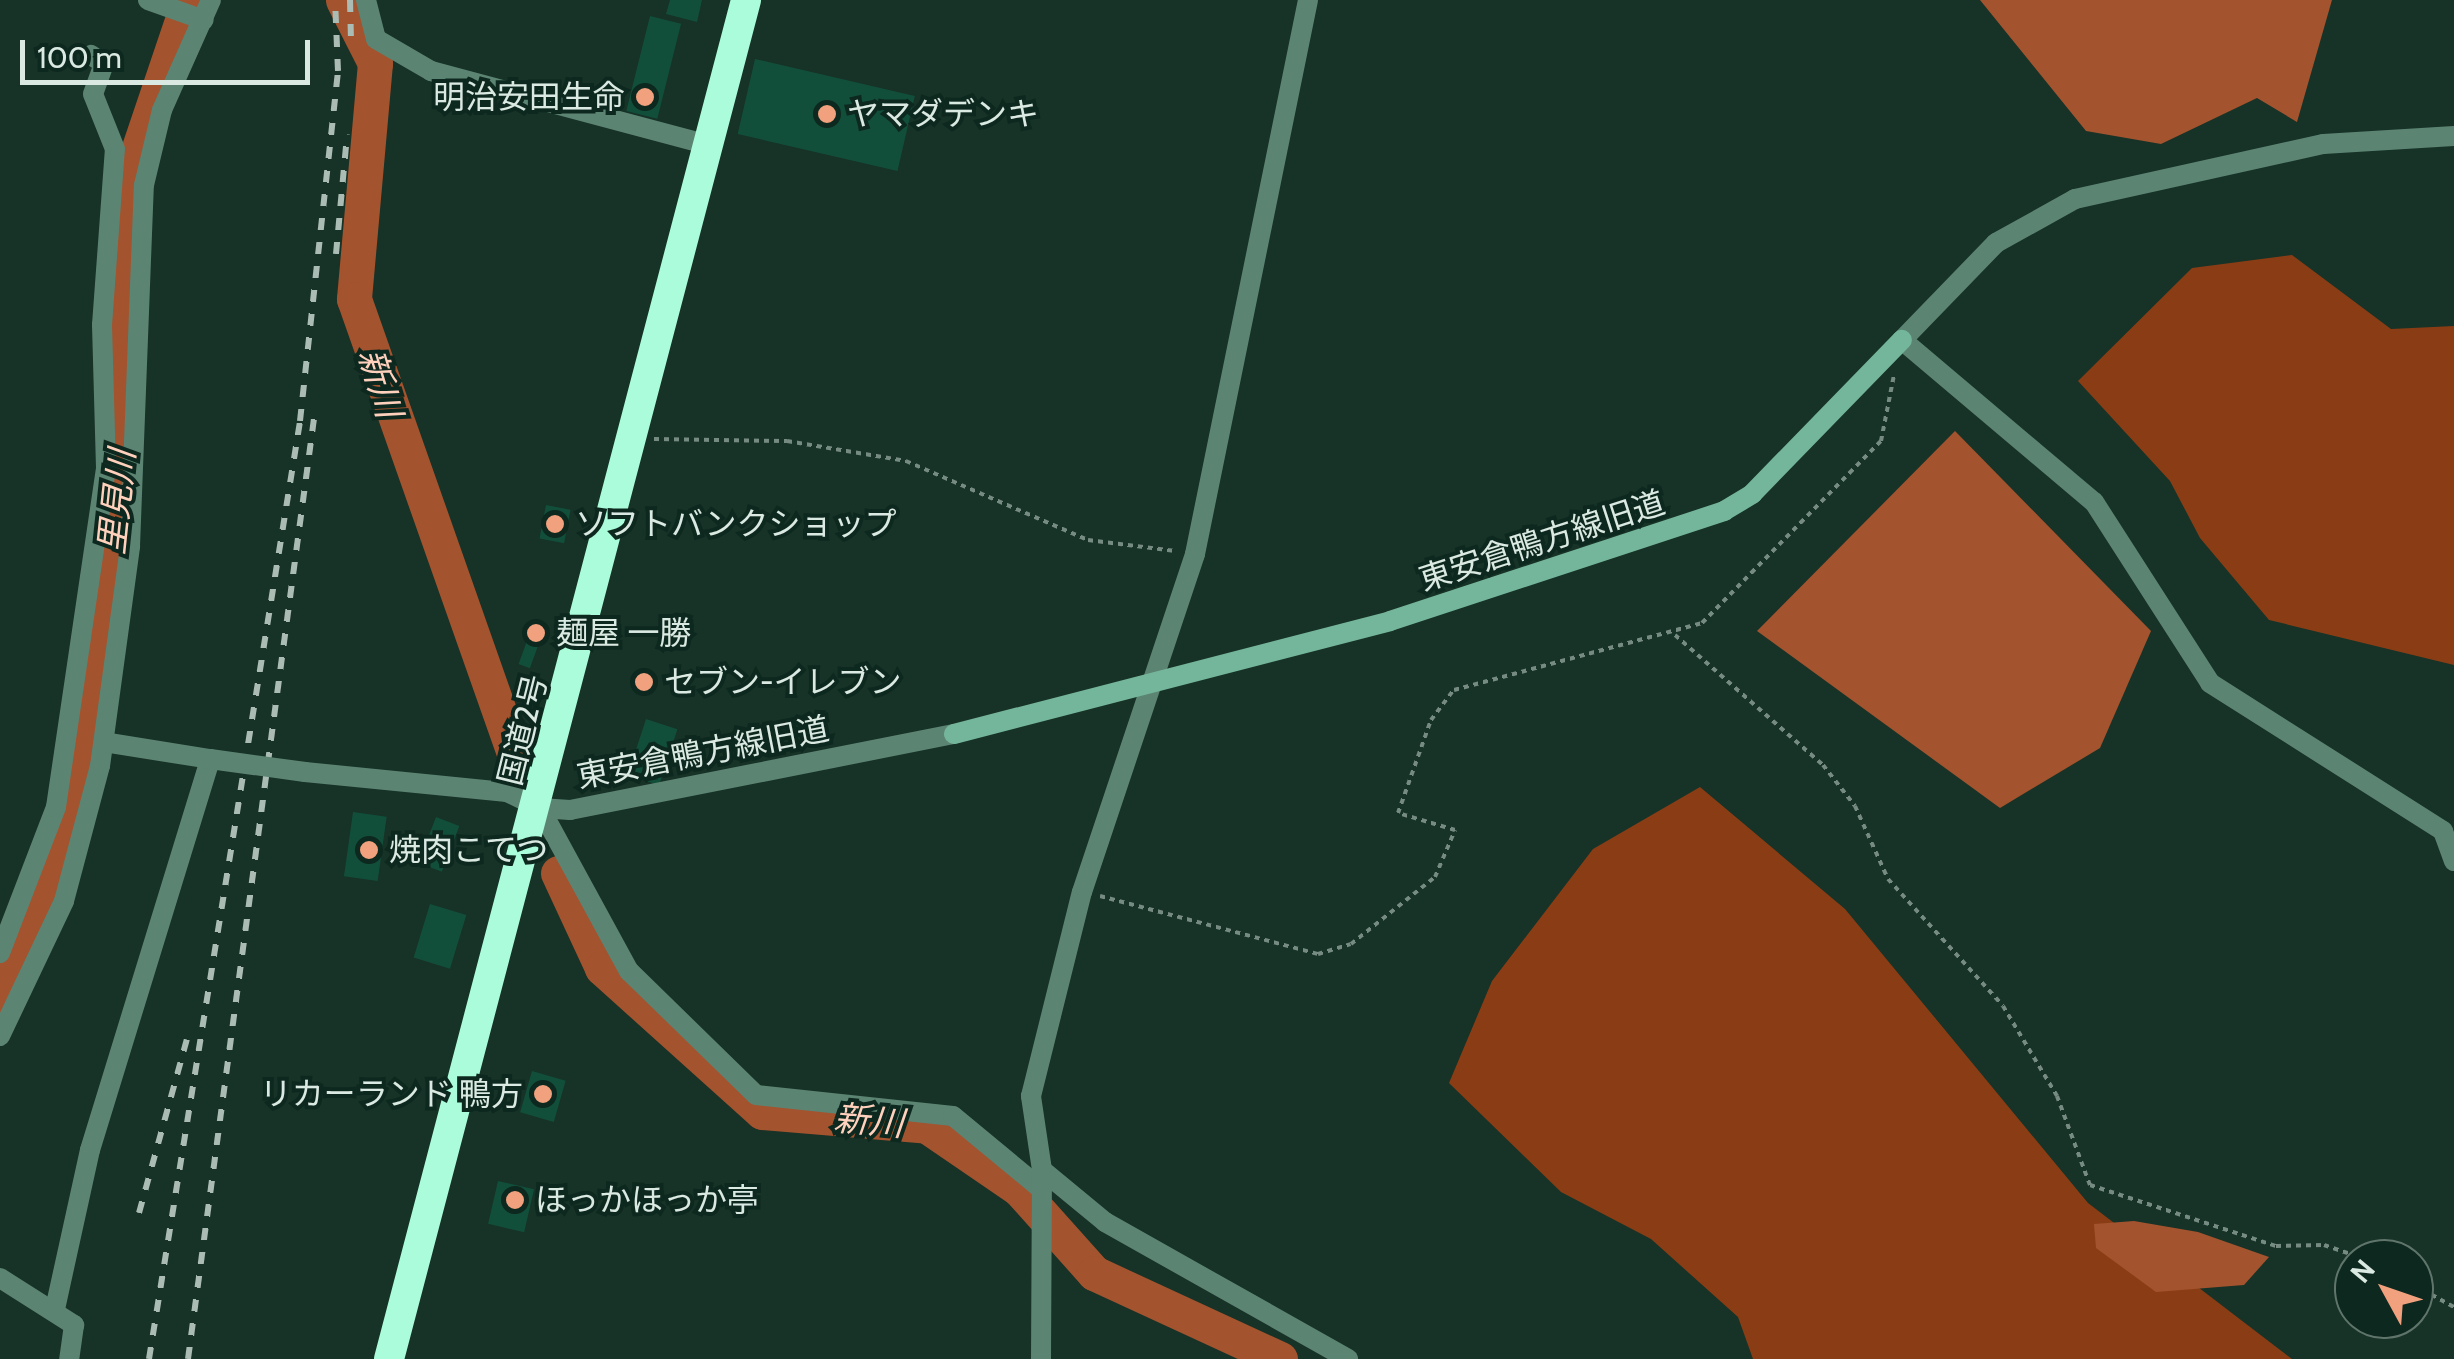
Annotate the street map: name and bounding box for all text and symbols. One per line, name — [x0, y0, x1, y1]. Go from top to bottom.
scale bar — [25, 20, 315, 82]
text: 100 m — [37, 39, 122, 76]
place label: 明治安田生命 — [433, 78, 625, 116]
marker: 明治安田生命 — [634, 86, 656, 108]
place label: ヤマダデンキ — [847, 95, 1039, 133]
marker: ヤマダデンキ — [816, 103, 838, 125]
water label: 新川 — [350, 343, 410, 423]
water label: 里見川 — [91, 448, 143, 556]
street label: 東安倉鴨方線旧道 — [1414, 483, 1670, 599]
place label: ソフトバンクショップ — [575, 505, 895, 543]
marker: ソフトバンクショップ — [544, 513, 566, 535]
place label: 麺屋 一勝 — [556, 614, 691, 652]
marker: 麺屋 一勝 — [525, 622, 547, 644]
place label: セブン-イレブン — [664, 663, 902, 701]
street label: 国道2号 — [491, 671, 555, 789]
marker: セブン-イレブン — [633, 671, 655, 693]
street label: 東安倉鴨方線旧道 — [574, 710, 832, 796]
place label: 焼肉こてつ — [389, 831, 549, 869]
marker: 焼肉こてつ — [358, 839, 380, 861]
place label: リカーランド 鴨方 — [260, 1075, 523, 1113]
marker: リカーランド 鴨方 — [532, 1083, 554, 1105]
water label: 新川 — [832, 1097, 906, 1145]
place label: ほっかほっか亭 — [535, 1181, 759, 1219]
marker: ほっかほっか亭 — [504, 1189, 526, 1211]
north arrow — [2334, 1239, 2434, 1339]
text: N — [2343, 1252, 2382, 1290]

